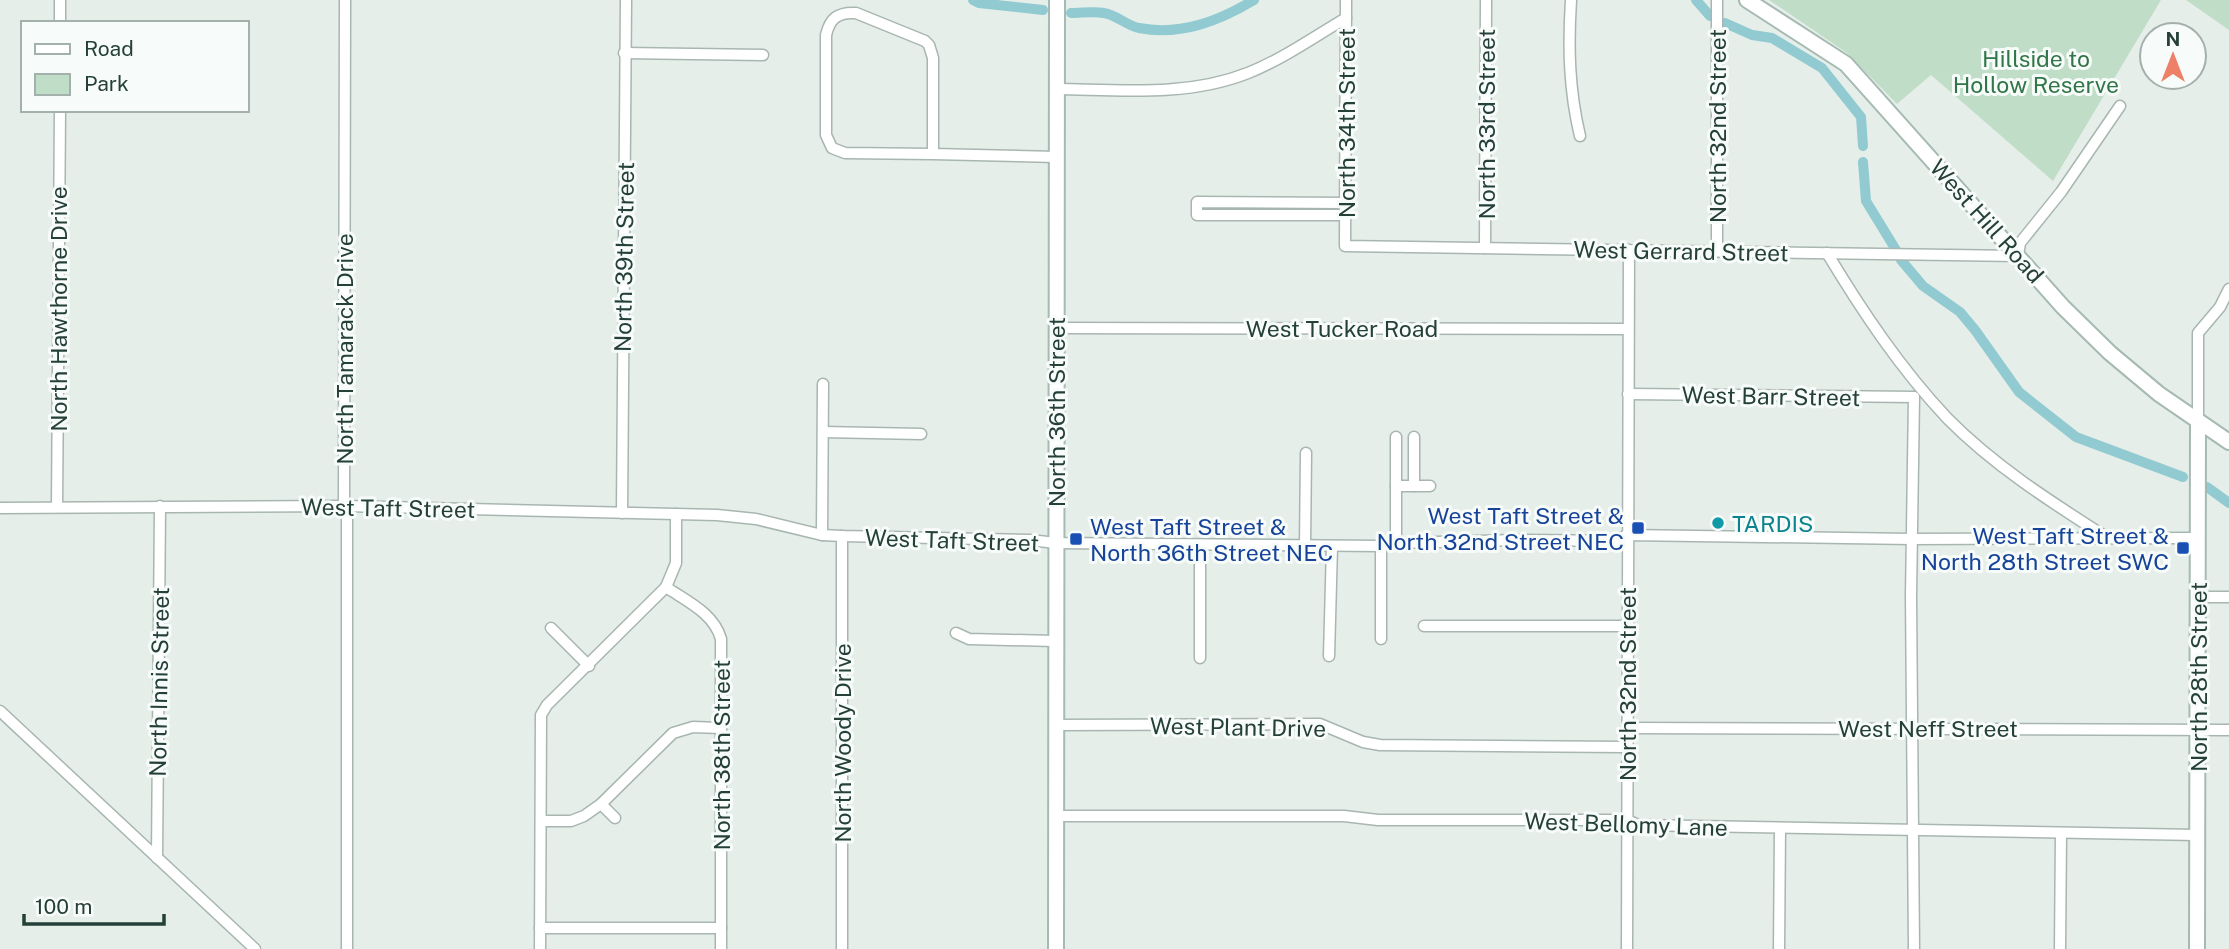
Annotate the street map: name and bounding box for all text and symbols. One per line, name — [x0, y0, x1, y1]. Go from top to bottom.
legend — [21, 21, 248, 112]
north arrow — [2138, 21, 2208, 91]
street label: North 34th Street — [1333, 28, 1360, 218]
text: N — [2166, 28, 2180, 50]
street label: North 33rd Street — [1473, 29, 1500, 219]
street label: North 32nd Street — [1704, 29, 1731, 223]
text: Road — [84, 36, 134, 61]
park label: Hillside to Hollow Reserve — [1953, 45, 2119, 98]
text: Park — [84, 71, 129, 96]
street label: West Hill Road — [1924, 154, 2050, 288]
street label: North 39th Street — [609, 162, 639, 352]
street label: North Hawthorne Drive — [45, 186, 72, 432]
street label: North Tamarack Drive — [331, 233, 358, 465]
street label: West Gerrard Street — [1573, 236, 1789, 266]
street label: West Tucker Road — [1246, 315, 1438, 342]
street label: North 36th Street — [1043, 317, 1070, 507]
street label: West Barr Street — [1681, 381, 1861, 411]
street label: West Taft Street — [301, 493, 475, 523]
place label: West Taft Street & North 32nd Street NEC — [1376, 502, 1624, 555]
place label: TARDIS — [1732, 510, 1813, 537]
place label: West Taft Street & North 36th Street NEC — [1090, 513, 1333, 566]
marker: TARDIS — [1710, 515, 1726, 531]
marker: West Taft Street & North 32nd Street NEC — [1630, 520, 1646, 536]
place label: West Taft Street & North 28th Street SWC — [1921, 522, 2169, 575]
street label: West Taft Street — [864, 523, 1040, 557]
marker: West Taft Street & North 36th Street NEC — [1068, 531, 1084, 547]
marker: West Taft Street & North 28th Street SWC — [2175, 540, 2191, 556]
street label: North 28th Street — [2185, 582, 2212, 772]
street label: North Innis Street — [144, 587, 174, 777]
street label: North 32nd Street — [1614, 587, 1641, 781]
street label: North Woody Drive — [829, 643, 856, 843]
street label: North 38th Street — [708, 660, 735, 850]
street label: West Plant Drive — [1150, 712, 1326, 742]
street label: West Neff Street — [1838, 715, 2018, 742]
street label: West Bellomy Lane — [1524, 807, 1728, 841]
scale bar — [24, 883, 164, 927]
text: 100 m — [35, 894, 92, 919]

